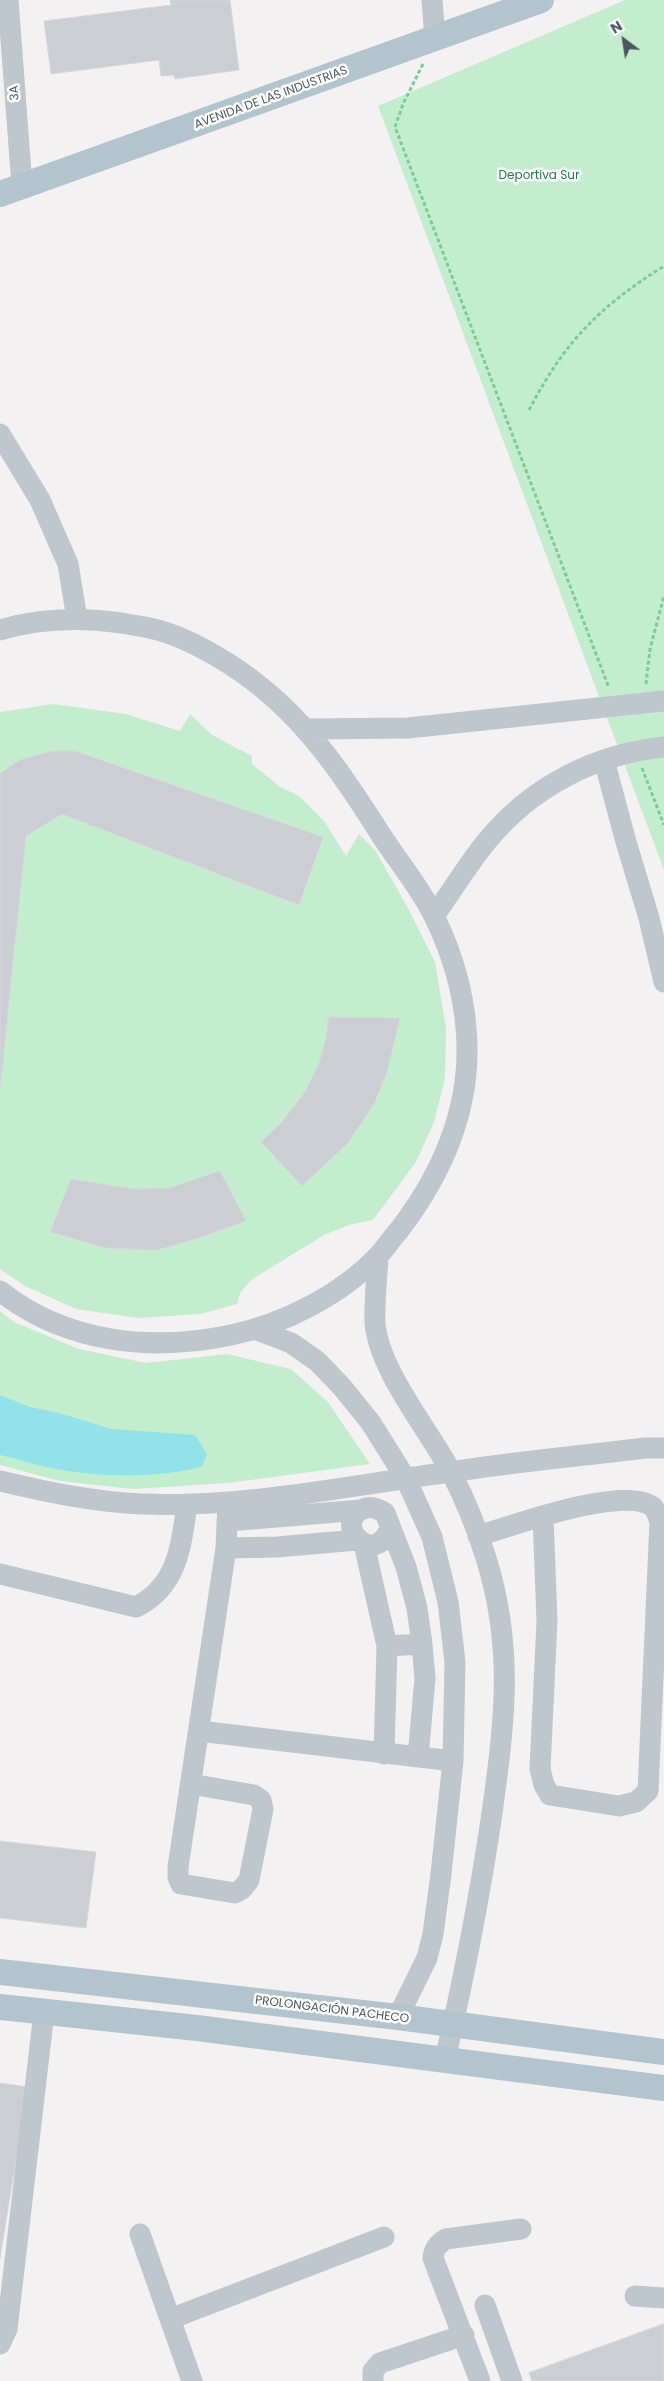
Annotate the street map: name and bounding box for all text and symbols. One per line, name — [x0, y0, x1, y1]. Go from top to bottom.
north arrow — [599, 15, 649, 65]
text: N — [607, 16, 626, 38]
street label: AVENIDA DE LAS INDUSTRIAS — [193, 64, 349, 132]
street label: 3A — [7, 85, 23, 101]
park label: Deportiva Sur — [499, 169, 579, 183]
street label: PROLONGACIÓN PACHECO — [254, 1993, 410, 2027]

